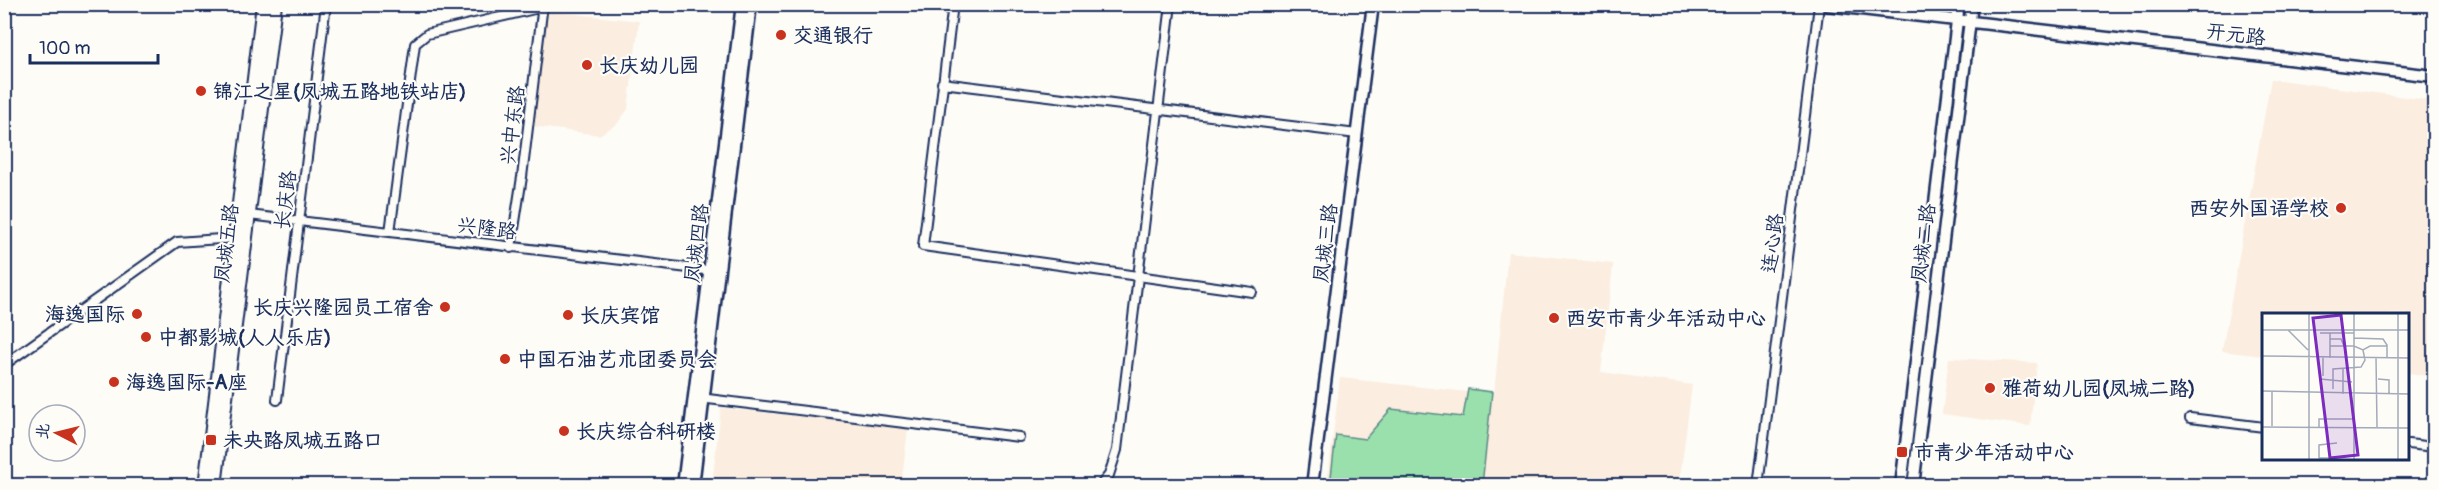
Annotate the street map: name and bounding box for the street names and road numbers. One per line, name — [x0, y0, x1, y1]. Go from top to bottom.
street label: 开元路 — [2205, 18, 2268, 51]
street label: 兴中东路 — [495, 83, 530, 166]
street label: 长庆路 — [269, 168, 302, 231]
street label: 凤城五路 — [209, 201, 244, 284]
street label: 凤城四路 — [679, 201, 714, 284]
street label: 凤城三路 — [1308, 201, 1343, 284]
street label: 凤城二路 — [1906, 201, 1941, 284]
street label: 连心路 — [1756, 211, 1789, 274]
street label: 兴隆路 — [456, 212, 519, 245]

